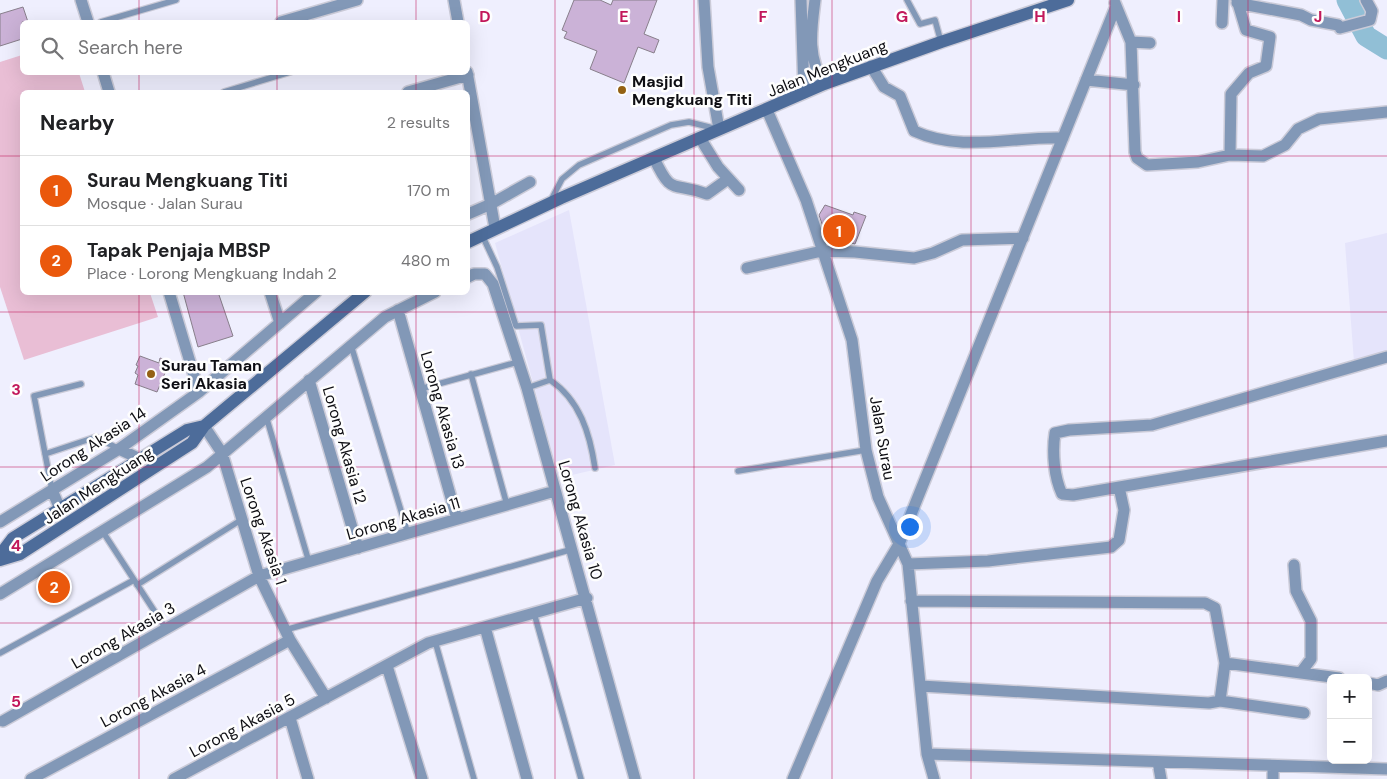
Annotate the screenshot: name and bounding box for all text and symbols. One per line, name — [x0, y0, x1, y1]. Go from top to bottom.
text: D — [479, 6, 491, 27]
text: E — [619, 6, 629, 27]
text: F — [759, 6, 768, 27]
text: G — [896, 6, 908, 27]
text: H — [1034, 6, 1046, 27]
text: I — [1177, 6, 1181, 27]
text: J — [1314, 6, 1322, 27]
search box — [20, 20, 470, 75]
icon: search — [38, 34, 66, 62]
text: Search here — [78, 35, 183, 60]
street label: Jalan Mengkuang — [764, 35, 890, 102]
place label: Masjid Mengkuang Titi — [632, 71, 752, 110]
marker: Masjid Mengkuang Titi — [616, 84, 628, 96]
text: Nearby — [40, 109, 114, 137]
text: 2 results — [387, 112, 450, 133]
text: Surau Mengkuang Titi — [87, 168, 288, 193]
text: 1 — [53, 180, 59, 201]
text: 170 m — [407, 180, 450, 201]
text: Mosque · Jalan Surau — [87, 193, 243, 214]
pin: 1 — [823, 212, 855, 250]
text: Tapak Penjaja MBSP — [87, 238, 270, 263]
text: 2 — [51, 250, 61, 271]
text: 480 m — [401, 250, 450, 271]
text: Place · Lorong Mengkuang Indah 2 — [87, 263, 337, 284]
street label: Lorong Akasia 13 — [416, 349, 469, 472]
place label: Surau Taman Seri Akasia — [161, 355, 262, 394]
marker: Surau Taman Seri Akasia — [145, 368, 157, 380]
text: 3 — [11, 379, 21, 400]
street label: Lorong Akasia 12 — [318, 384, 371, 506]
street label: Jalan Surau — [865, 395, 900, 482]
street label: Lorong Akasia 14 — [36, 402, 150, 486]
street label: Jalan Mengkuang — [39, 442, 157, 529]
street label: Lorong Akasia 10 — [553, 458, 608, 582]
street label: Lorong Akasia 1 — [235, 475, 292, 588]
street label: Lorong Akasia 11 — [344, 492, 462, 545]
your location — [897, 514, 923, 540]
text: 4 — [11, 535, 21, 556]
pin: 2 — [38, 568, 70, 606]
street label: Lorong Akasia 3 — [67, 597, 179, 674]
street label: Lorong Akasia 4 — [97, 659, 210, 732]
map controls — [1327, 674, 1372, 764]
button: + — [1327, 674, 1372, 719]
street label: Lorong Akasia 5 — [186, 689, 299, 762]
text: 5 — [11, 691, 21, 712]
button: − — [1327, 719, 1372, 764]

